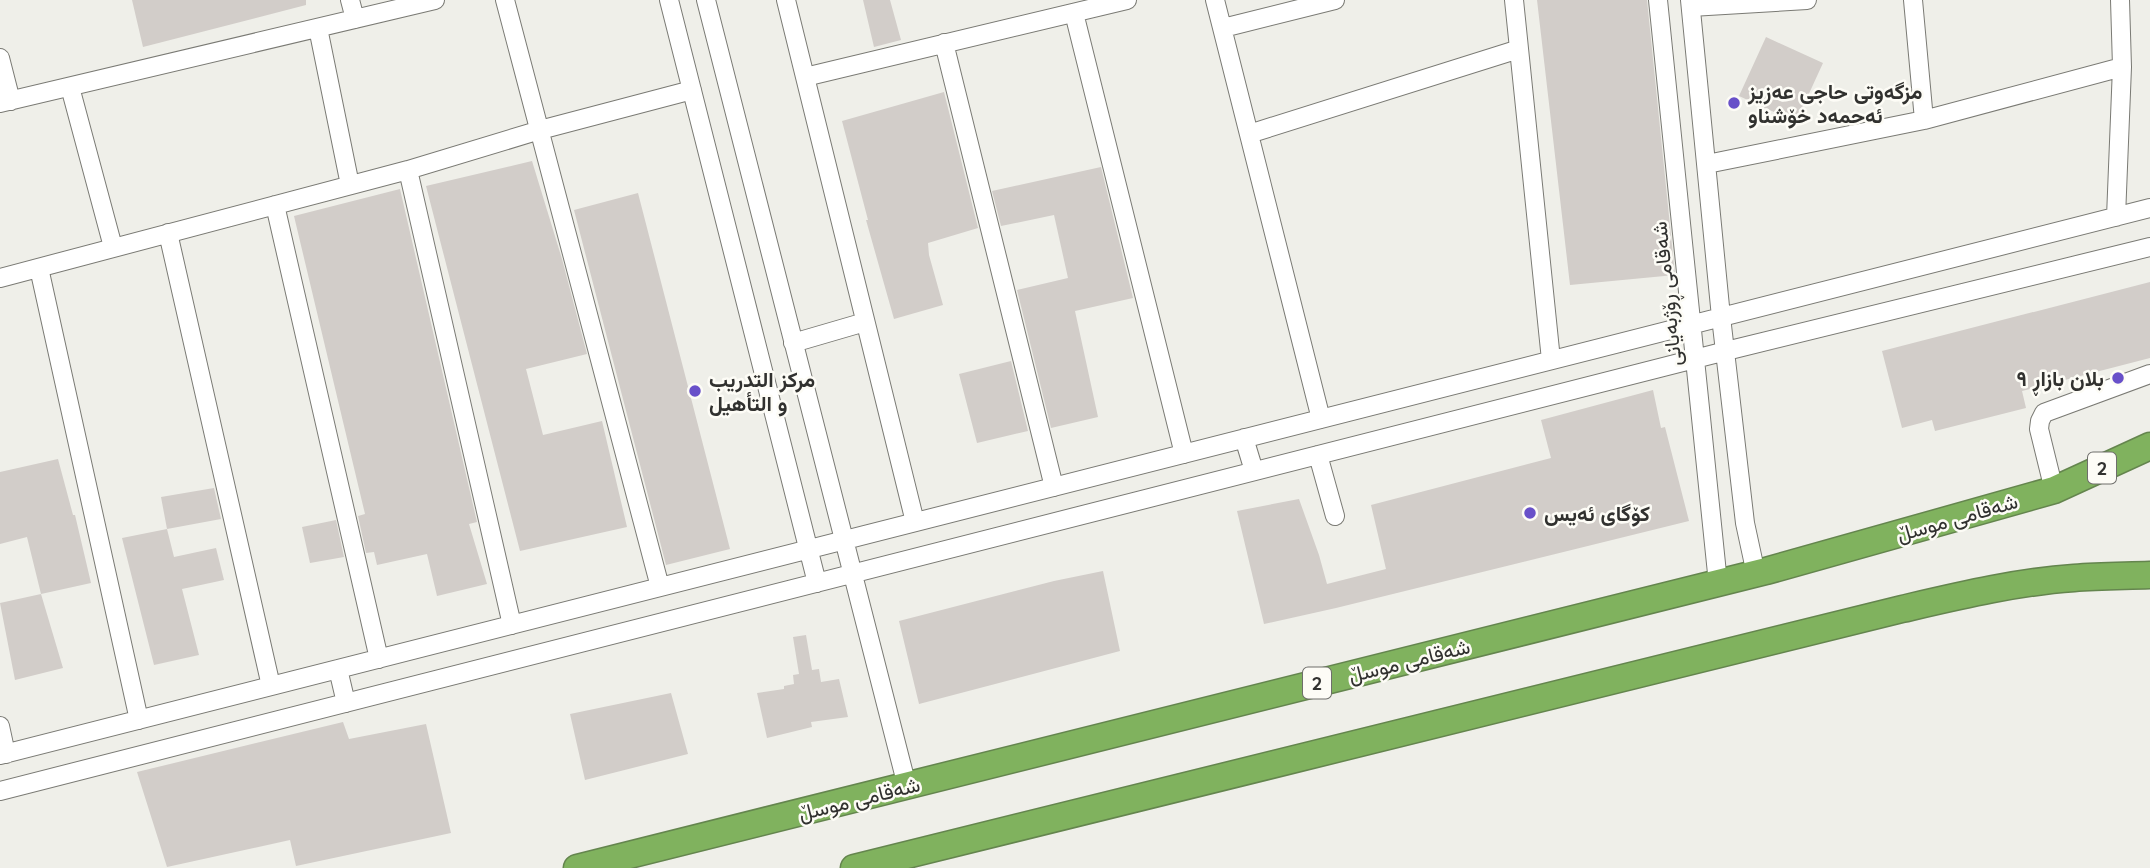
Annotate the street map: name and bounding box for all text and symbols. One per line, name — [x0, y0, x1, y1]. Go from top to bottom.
place label: مزگەوتی حاجی عەزیز ئەحمەد خۆشناو — [1747, 78, 1922, 129]
marker: مزگەوتی حاجی عەزیز ئەحمەد خۆشناو — [1726, 95, 1742, 111]
street label: شەقامی ڕۆژبەیانی — [1645, 220, 1692, 368]
place label: بلان بازاڕ ٩ — [2016, 365, 2104, 396]
place label: مركز التدريب و التأهيل — [709, 366, 815, 417]
marker: بلان بازاڕ ٩ — [2110, 370, 2126, 386]
marker: مركز التدريب و التأهيل — [687, 383, 703, 399]
road number: 2 — [2088, 453, 2116, 484]
street label: شەقامی موسڵ — [1893, 487, 2021, 548]
place label: کۆگای ئەیس — [1544, 500, 1650, 527]
marker: کۆگای ئەیس — [1522, 505, 1538, 521]
street label: شەقامی موسڵ — [1345, 632, 1473, 689]
road number: 2 — [1303, 668, 1331, 698]
street label: شەقامی موسڵ — [795, 770, 923, 827]

